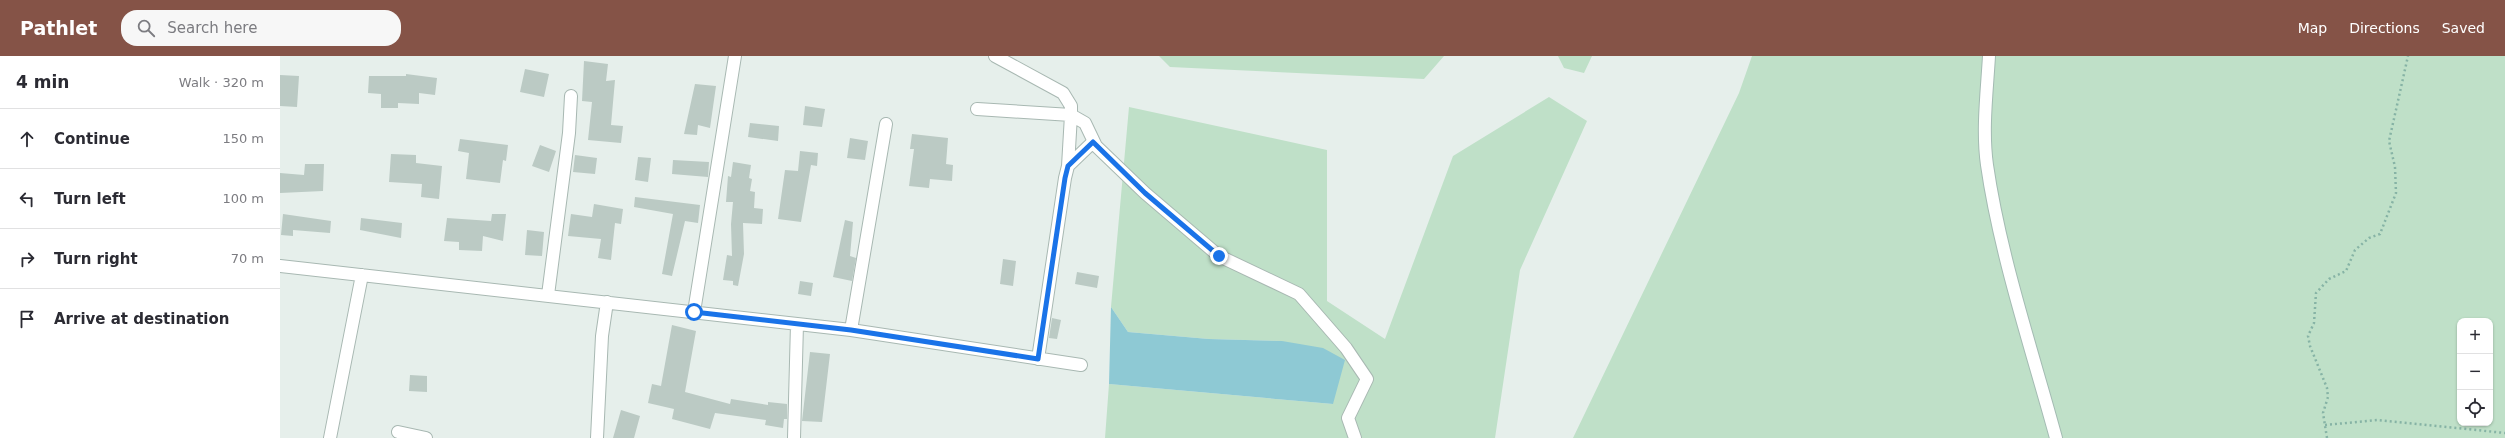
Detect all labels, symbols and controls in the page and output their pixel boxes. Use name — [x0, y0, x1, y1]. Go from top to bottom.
search box — [121, 10, 401, 46]
text: Pathlet — [20, 17, 97, 39]
icon: search — [135, 17, 157, 39]
text: Search here — [167, 19, 257, 37]
text: Map — [2298, 20, 2327, 36]
text: Directions — [2349, 20, 2420, 36]
text: Saved — [2442, 20, 2485, 36]
text: 4 min — [16, 72, 69, 92]
text: Walk · 320 m — [179, 75, 264, 90]
icon: ahead — [16, 128, 38, 150]
text: Continue — [54, 130, 130, 148]
text: 150 m — [222, 131, 264, 146]
icon: left — [16, 188, 38, 210]
text: Turn left — [54, 190, 126, 208]
text: 100 m — [222, 191, 264, 206]
route end — [1210, 247, 1228, 265]
icon: right — [16, 248, 38, 270]
text: Turn right — [54, 250, 138, 268]
text: 70 m — [231, 251, 264, 266]
route start — [685, 303, 703, 321]
icon: arrive — [16, 308, 38, 330]
text: Arrive at destination — [54, 310, 229, 328]
map controls — [2457, 318, 2493, 426]
button: + — [2457, 318, 2493, 354]
button: − — [2457, 354, 2493, 390]
button: locate — [2457, 390, 2493, 426]

